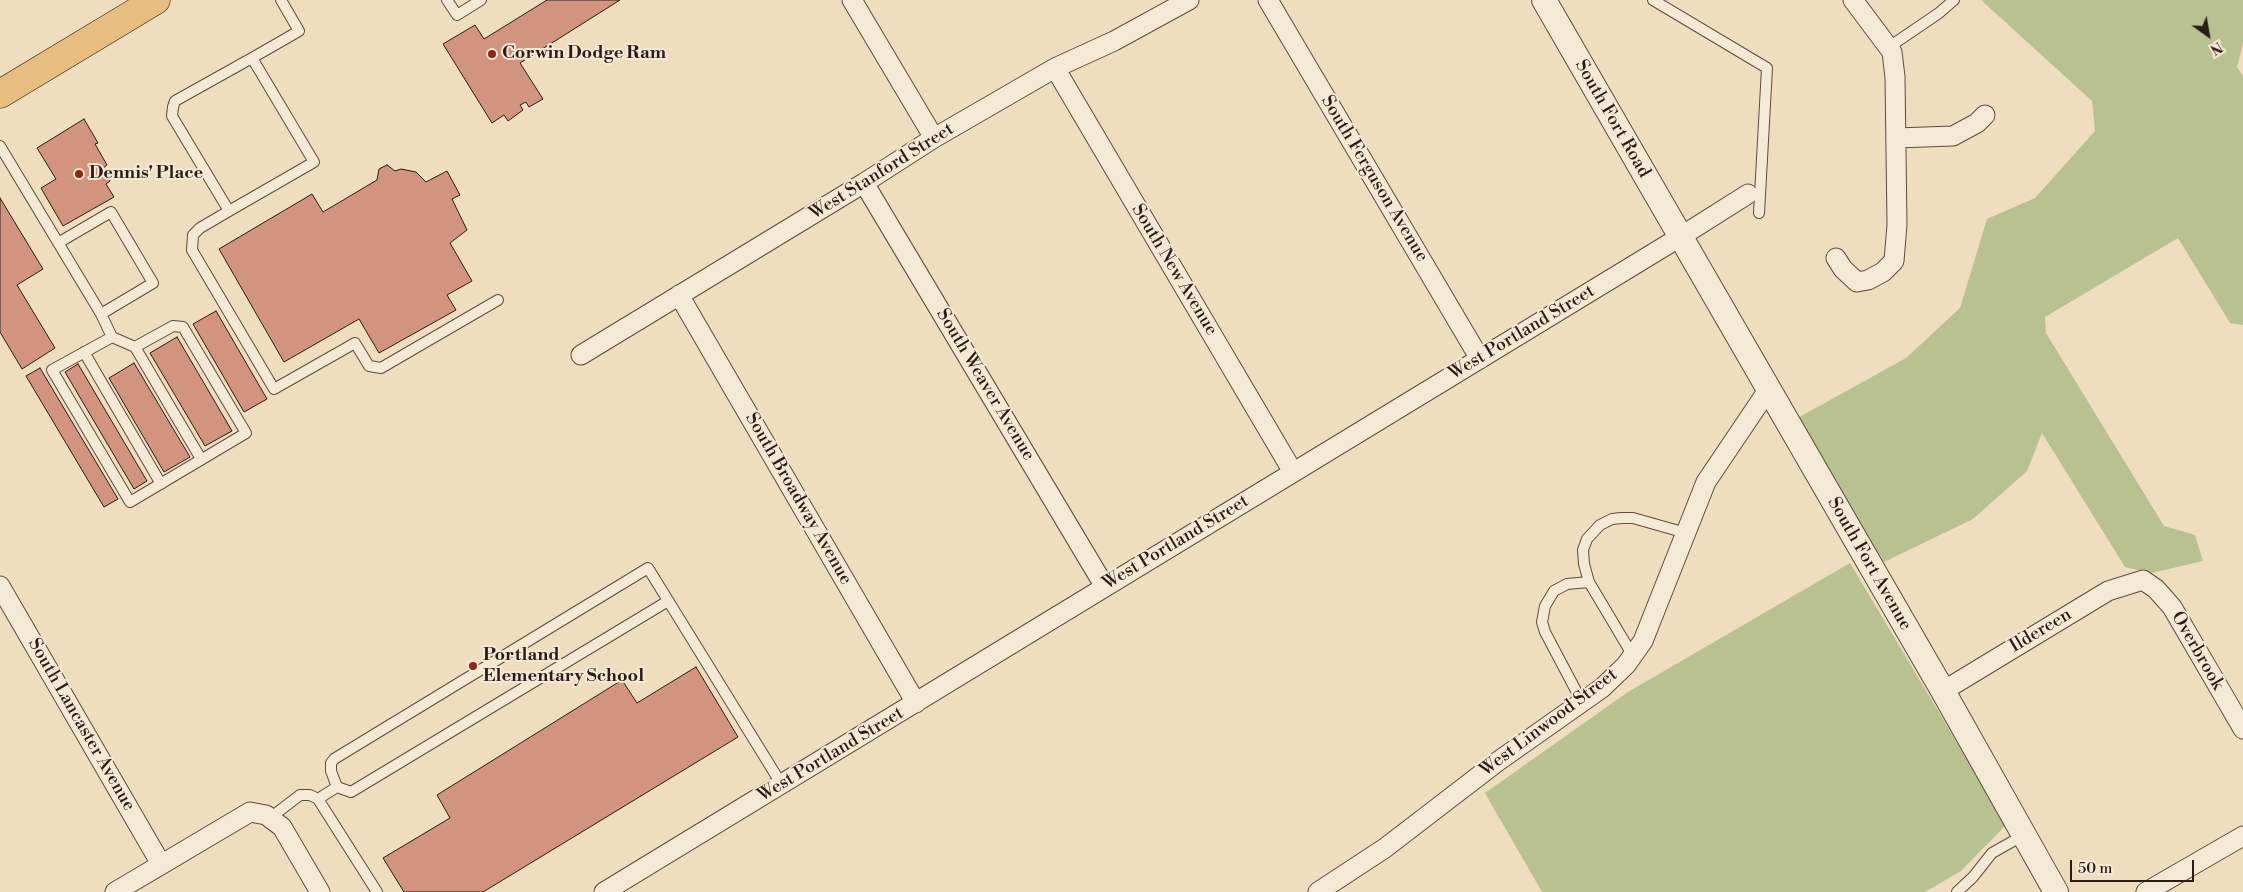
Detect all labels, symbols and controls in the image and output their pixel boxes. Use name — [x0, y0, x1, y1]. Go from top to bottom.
north arrow — [2183, 10, 2233, 60]
text: N — [2206, 37, 2225, 58]
place label: Corwin Dodge Ram — [502, 43, 666, 65]
marker: Corwin Dodge Ram — [486, 48, 498, 60]
street label: South Fort Road — [1570, 56, 1654, 182]
street label: South Ferguson Avenue — [1316, 92, 1432, 266]
street label: West Stanford Street — [806, 119, 958, 225]
place label: Dennis' Place — [89, 163, 203, 185]
marker: Dennis' Place — [73, 168, 85, 180]
street label: South New Avenue — [1126, 200, 1222, 340]
street label: West Portland Street — [1445, 281, 1599, 385]
street label: South Weaver Avenue — [931, 305, 1039, 465]
street label: South Broadway Avenue — [740, 409, 856, 589]
street label: West Portland Street — [1099, 491, 1253, 595]
street label: South Fort Avenue — [1822, 494, 1916, 634]
street label: Ildereen — [2006, 604, 2076, 658]
street label: Overbrook — [2166, 608, 2228, 694]
street label: South Lancaster Avenue — [23, 635, 139, 815]
place label: Portland Elementary School — [483, 645, 644, 688]
marker: Portland Elementary School — [467, 660, 479, 672]
street label: West Linwood Street — [1476, 664, 1622, 782]
street label: West Portland Street — [754, 703, 908, 807]
scale bar — [2073, 850, 2197, 882]
text: 50 m — [2078, 859, 2112, 878]

